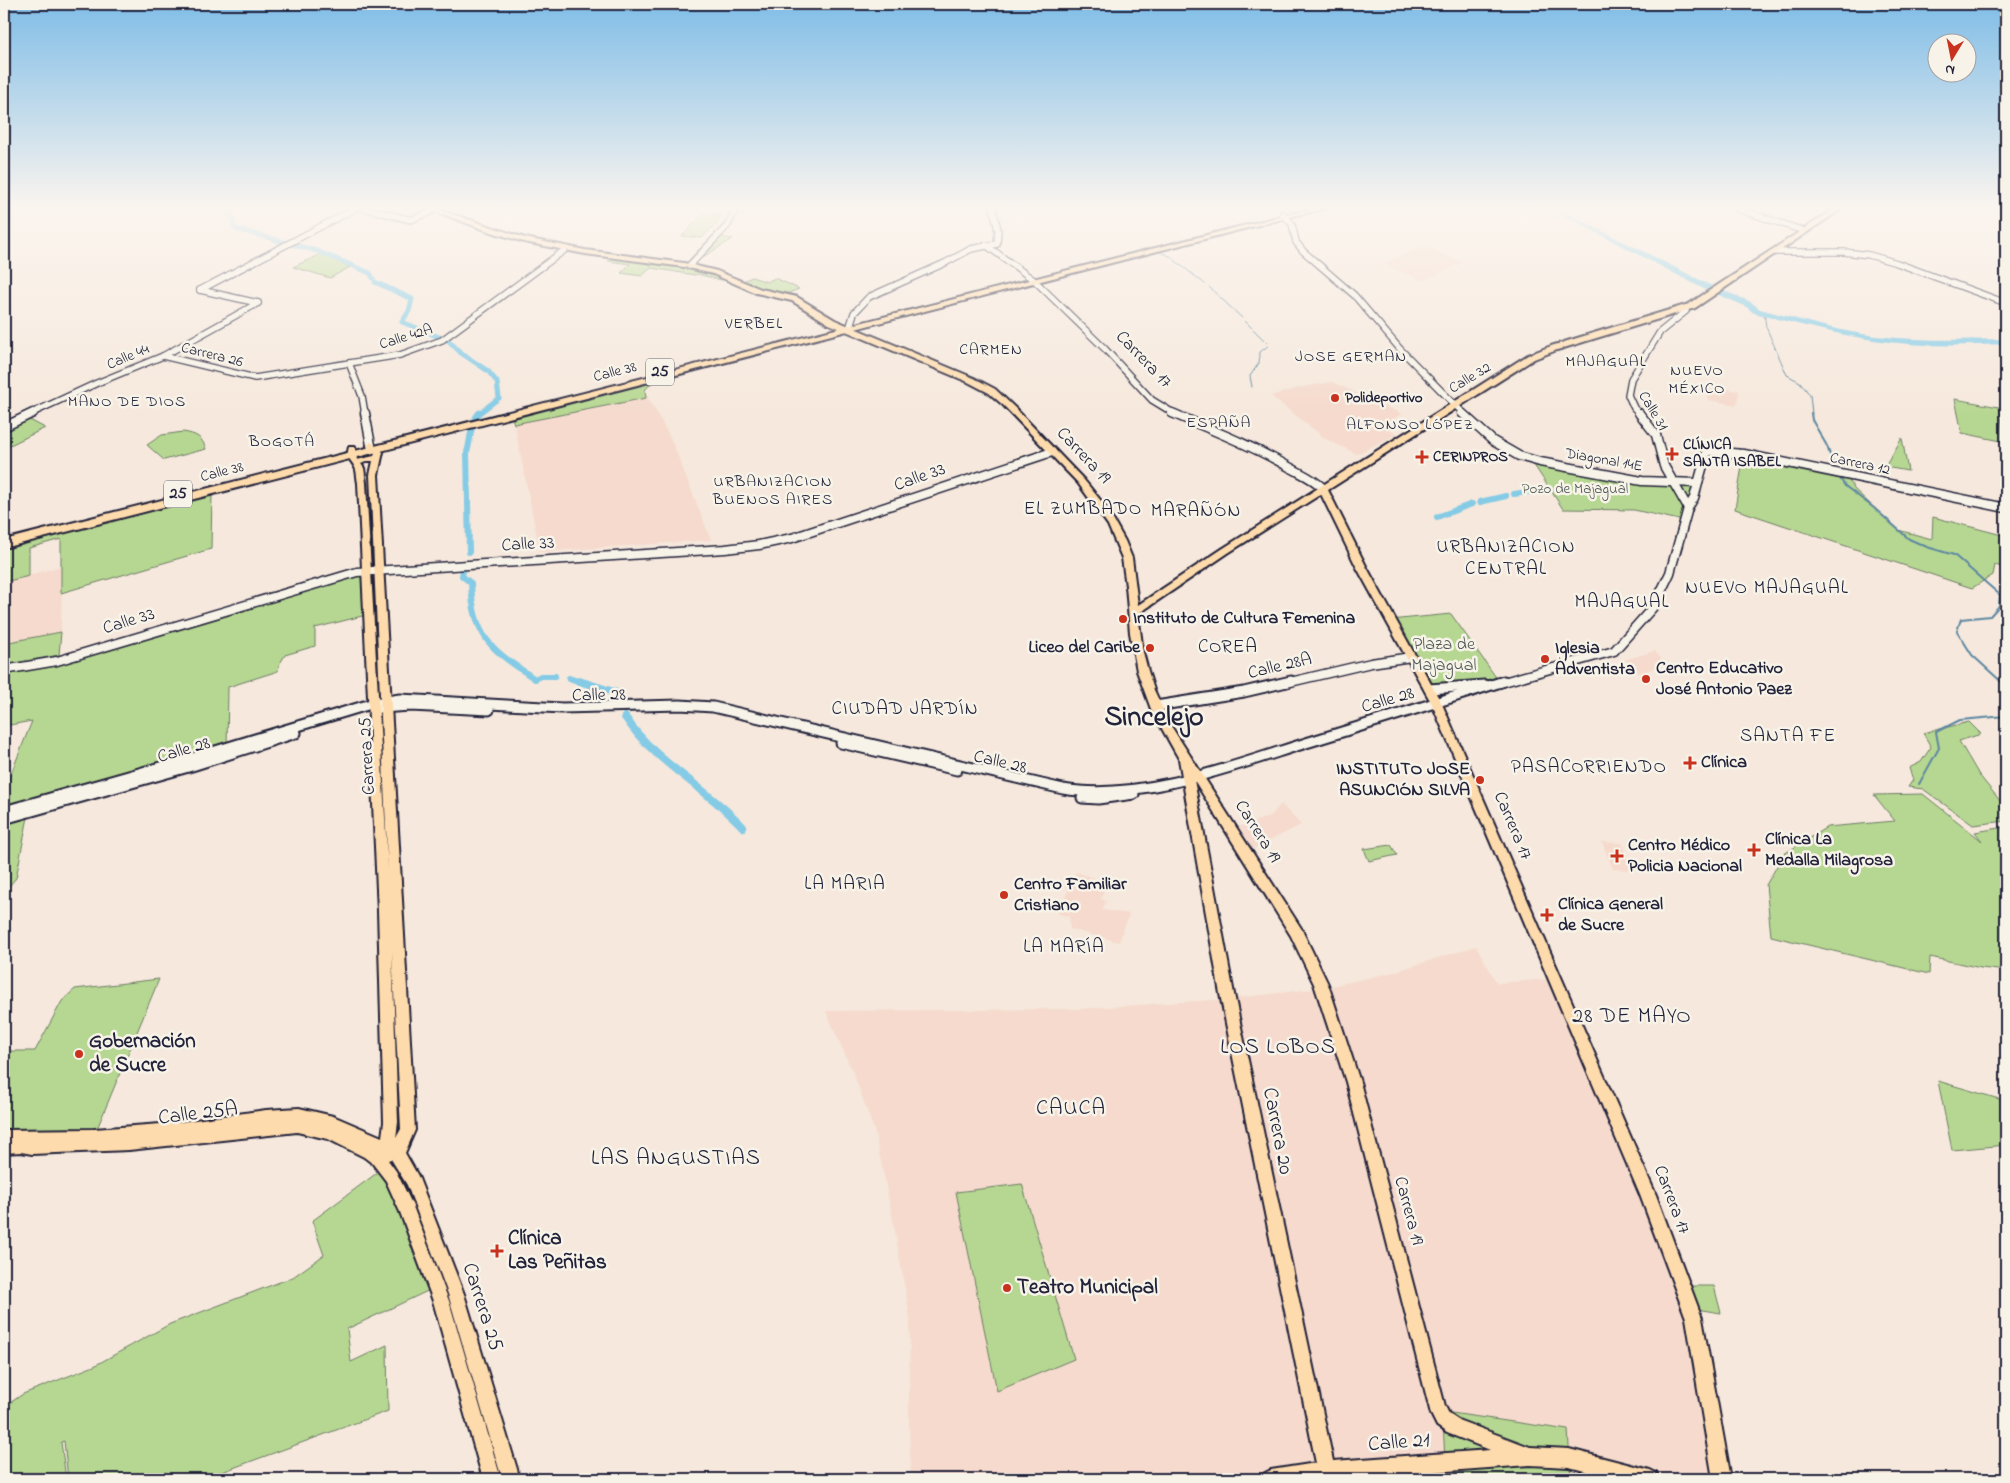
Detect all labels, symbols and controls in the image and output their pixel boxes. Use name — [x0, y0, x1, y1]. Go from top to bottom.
north arrow — [1928, 32, 1978, 82]
text: N — [1944, 58, 1956, 80]
district label: VERBEL — [724, 312, 783, 336]
street label: Calle 42A — [377, 318, 435, 356]
street label: Carrera 17 — [1109, 325, 1178, 395]
street label: Carrera 26 — [179, 337, 246, 373]
street label: Calle 44 — [103, 338, 153, 376]
district label: CARMEN — [959, 338, 1023, 362]
district label: JOSE GERMAN — [1295, 345, 1407, 369]
district label: MAJAGUAL — [1565, 350, 1647, 374]
street label: Calle 38 — [591, 356, 639, 388]
street label: Calle 32 — [1445, 357, 1496, 399]
road number: 25 — [646, 358, 674, 386]
district label: NUEVO MÉXICO — [1668, 359, 1726, 401]
place label: Polideportivo — [1345, 387, 1423, 409]
street label: Calle 31 — [1633, 387, 1674, 435]
district label: MANO DE DIOS — [68, 390, 186, 414]
marker: Polideportivo — [1329, 392, 1341, 404]
district label: ESPAÑA — [1187, 411, 1251, 435]
district label: ALFONSO LÓPEZ — [1346, 413, 1474, 437]
street label: Carrera 19 — [1050, 422, 1117, 491]
district label: BOGOTÁ — [248, 430, 315, 454]
place label: CLÍNICA SANTA ISABEL — [1683, 434, 1781, 473]
street label: Diagonal 14E — [1562, 442, 1644, 479]
place label: CERINPROS — [1433, 446, 1508, 468]
marker: CLÍNICA SANTA ISABEL — [1665, 447, 1679, 461]
street label: Carrera 12 — [1828, 447, 1893, 481]
marker: CERINPROS — [1415, 450, 1429, 464]
street label: Calle 38 — [198, 456, 246, 488]
street label: Calle 33 — [891, 457, 949, 499]
district label: URBANIZACION BUENOS AIRES — [712, 470, 833, 512]
park label: Pozo de Majagual — [1522, 478, 1628, 501]
road number: 25 — [164, 480, 192, 508]
district label: EL ZUMBADO — [1024, 496, 1142, 523]
district label: MARAÑÓN — [1151, 498, 1241, 525]
street label: Calle 33 — [501, 531, 555, 559]
district label: URBANIZACION CENTRAL — [1437, 534, 1576, 583]
district label: NUEVO MAJAGUAL — [1685, 575, 1849, 602]
district label: MAJAGUAL — [1575, 589, 1669, 616]
street label: Calle 33 — [100, 602, 158, 642]
place label: Instituto de Cultura Femenina — [1133, 606, 1355, 632]
marker: Instituto de Cultura Femenina — [1117, 613, 1129, 625]
park label: Plaza de Majagual — [1411, 632, 1477, 680]
district label: COREA — [1198, 634, 1258, 661]
place label: Liceo del Caribe — [1028, 635, 1141, 661]
place label: Iglesia Adventista — [1555, 636, 1635, 683]
marker: Liceo del Caribe — [1144, 642, 1156, 654]
street label: Calle 28A — [1245, 647, 1315, 687]
marker: Iglesia Adventista — [1539, 653, 1551, 665]
place label: Centro Educativo José Antonio Paez — [1656, 656, 1792, 703]
marker: Centro Educativo José Antonio Paez — [1640, 673, 1652, 685]
street label: Calle 28 — [1359, 681, 1418, 721]
street label: Calle 28 — [572, 683, 626, 709]
district label: CIUDAD JARDÍN — [832, 696, 978, 723]
district label: Sincelejo — [1104, 698, 1204, 739]
street label: Carrera 25 — [353, 716, 383, 796]
district label: SANTA FE — [1740, 723, 1836, 750]
street label: Calle 28 — [155, 731, 214, 771]
street label: Calle 28 — [971, 744, 1029, 782]
place label: Clínica — [1701, 750, 1747, 776]
district label: PASACORRIENDO — [1511, 754, 1667, 781]
marker: Clínica — [1683, 756, 1697, 770]
place label: INSTITUTO JOSE ASUNCIÓN SILVA — [1336, 757, 1470, 804]
marker: INSTITUTO JOSE ASUNCIÓN SILVA — [1474, 774, 1486, 786]
street label: Carrera 17 — [1486, 788, 1538, 865]
street label: Carrera 19 — [1227, 796, 1287, 869]
place label: Clínica La Medalla Milagrosa — [1765, 827, 1893, 875]
place label: Centro Médico Policia Nacional — [1628, 833, 1742, 880]
marker: Clínica La Medalla Milagrosa — [1747, 843, 1761, 857]
marker: Centro Médico Policia Nacional — [1610, 849, 1624, 863]
district label: LA MARIA — [804, 871, 886, 898]
place label: Centro Familiar Cristiano — [1014, 872, 1127, 919]
marker: Centro Familiar Cristiano — [998, 889, 1010, 901]
place label: Clínica General de Sucre — [1558, 892, 1663, 939]
marker: Clínica General de Sucre — [1540, 908, 1554, 922]
district label: LA MARÍA — [1023, 934, 1105, 961]
district label: 28 DE MAYO — [1572, 1001, 1692, 1033]
place label: Gobernación de Sucre — [89, 1027, 196, 1081]
district label: LOS LOBOS — [1220, 1032, 1336, 1064]
marker: Gobernación de Sucre — [73, 1048, 85, 1060]
street label: Carrera 20 — [1254, 1085, 1300, 1177]
district label: CAUCA — [1036, 1093, 1106, 1125]
street label: Calle 25A — [156, 1094, 240, 1134]
district label: LAS ANGUSTIAS — [591, 1143, 761, 1175]
street label: Carrera 17 — [1646, 1162, 1696, 1239]
street label: Carrera 19 — [1386, 1174, 1430, 1249]
place label: Clínica Las Peñitas — [508, 1224, 607, 1278]
marker: Clínica Las Peñitas — [490, 1244, 504, 1258]
street label: Carrera 25 — [454, 1259, 510, 1355]
place label: Teatro Municipal — [1017, 1273, 1158, 1303]
marker: Teatro Municipal — [1001, 1282, 1013, 1294]
street label: Calle 21 — [1367, 1426, 1431, 1460]

